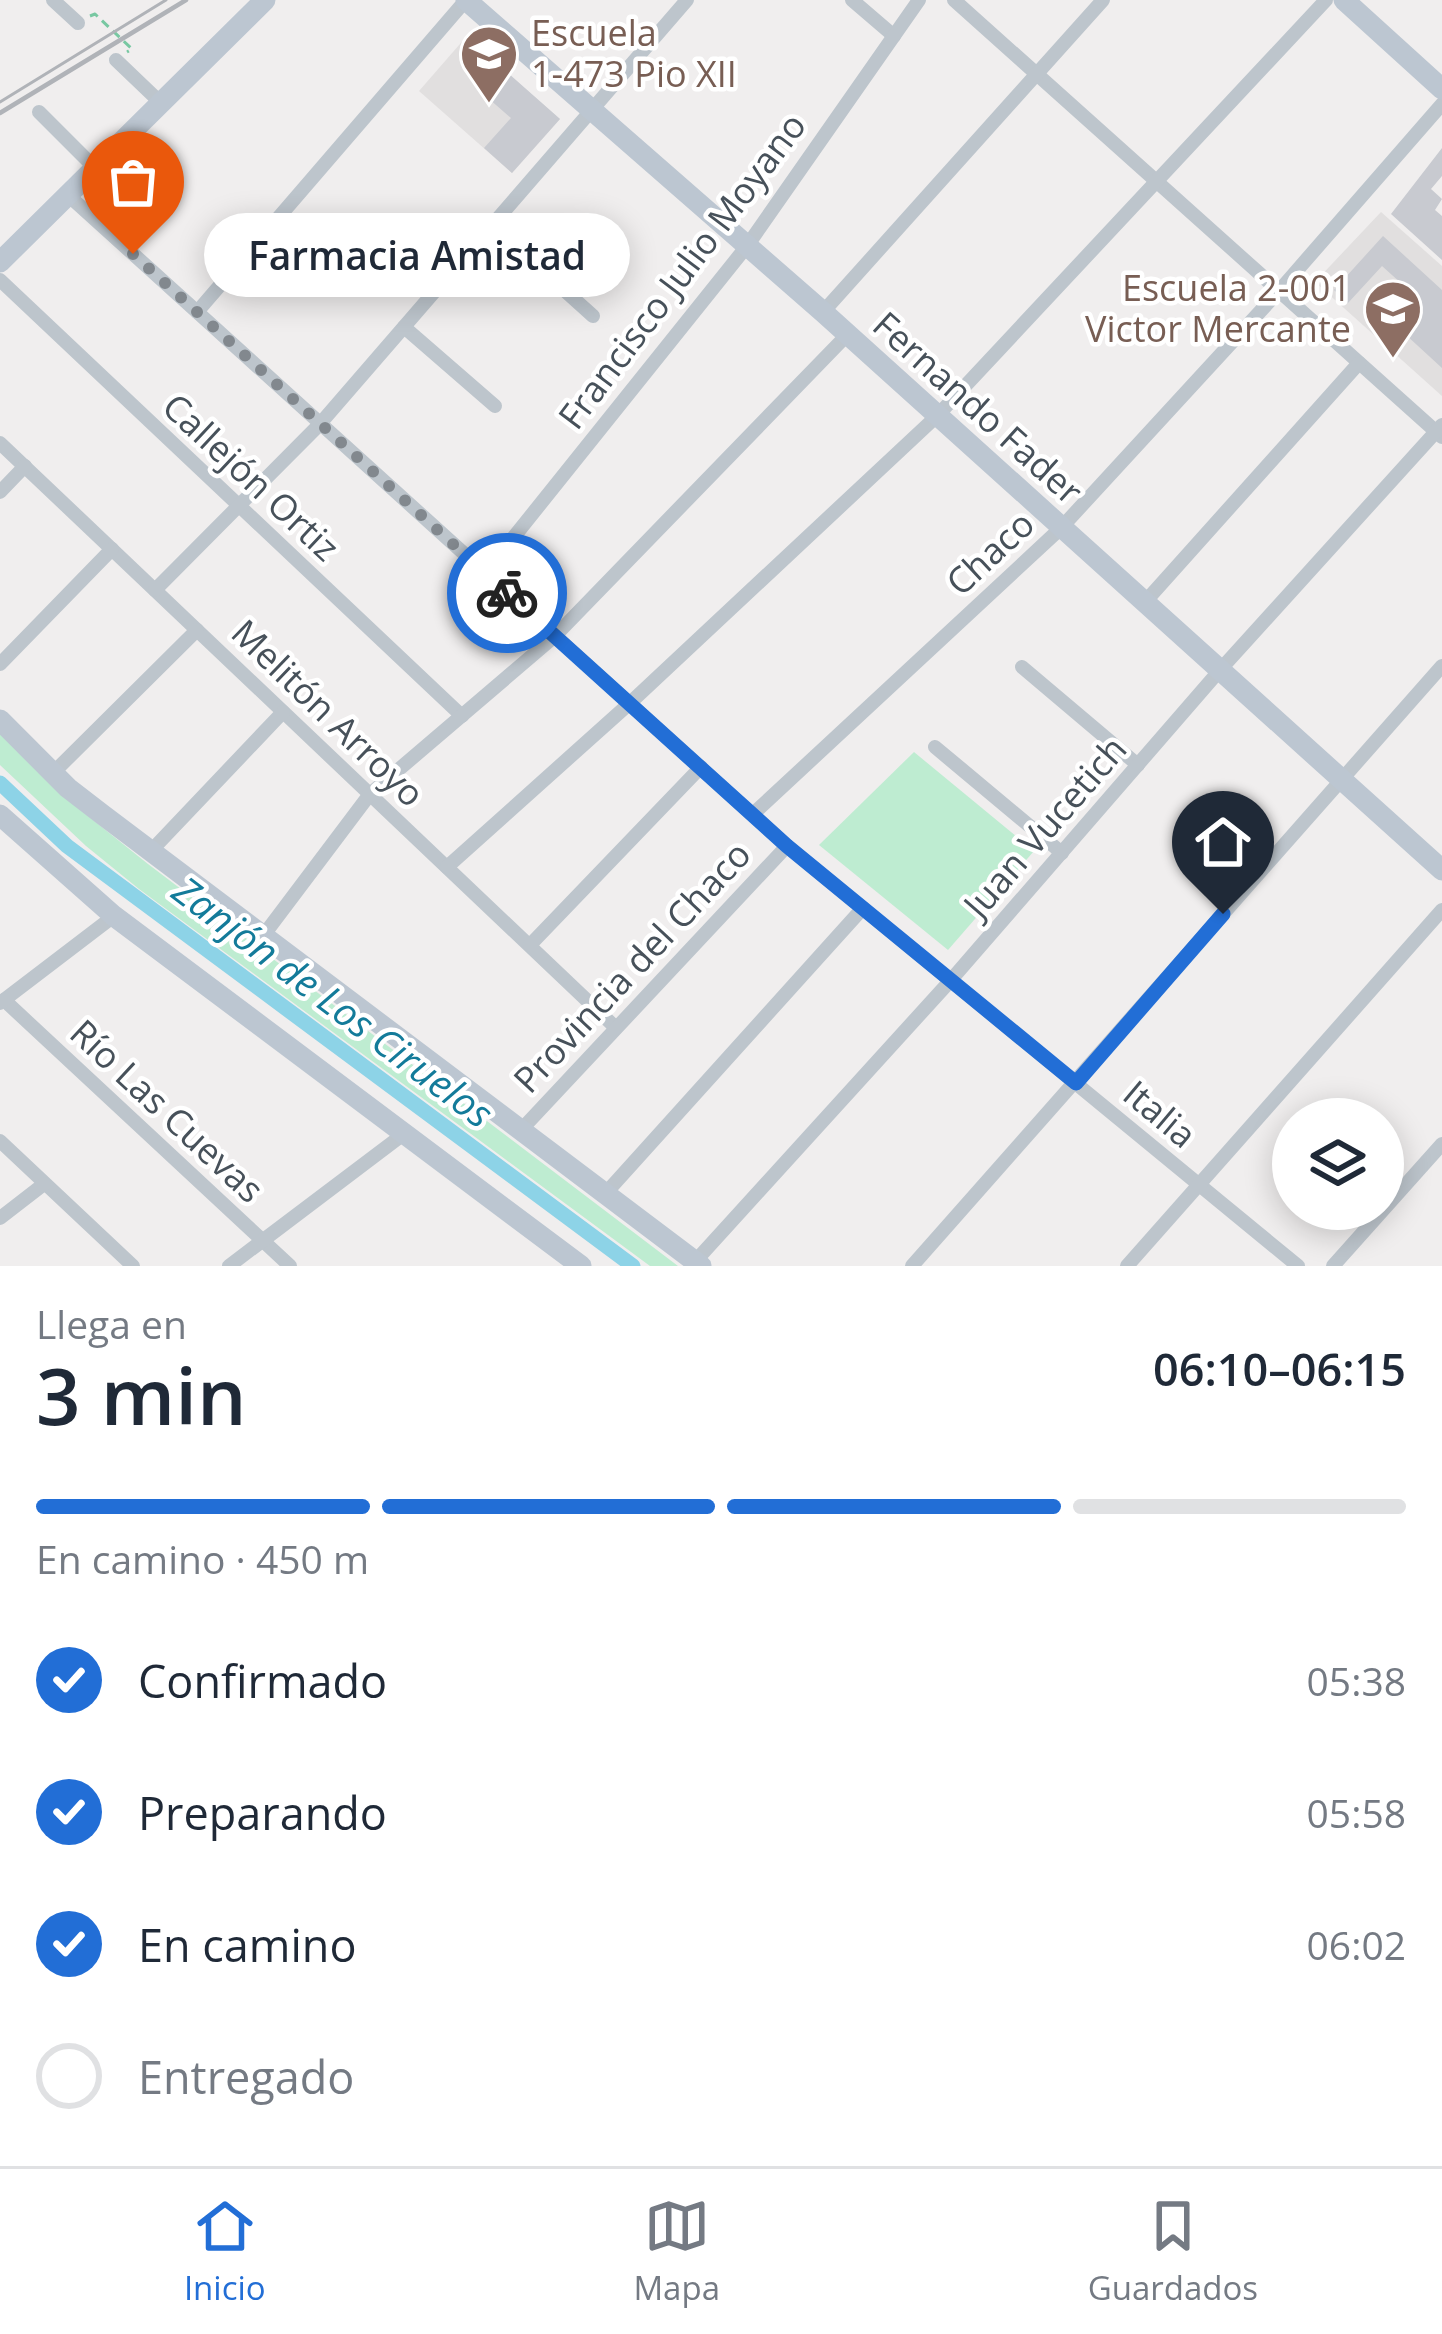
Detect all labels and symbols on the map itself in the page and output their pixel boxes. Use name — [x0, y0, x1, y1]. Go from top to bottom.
place label: Escuela 1-473 Pio XII — [531, 8, 737, 98]
school or university icon: Escuela 1-473 Pio XII — [458, 23, 520, 105]
street label: Francisco Julio Moyano — [547, 103, 817, 439]
pin — [82, 131, 184, 254]
callout: Farmacia Amistad — [205, 212, 631, 296]
place label: Escuela 2-001 Victor Mercante — [1085, 263, 1351, 353]
school or university icon: Escuela 2-001 Victor Mercante — [1362, 278, 1424, 360]
street label: Fernando Fader — [863, 300, 1094, 515]
street label: Callejón Ortiz — [152, 382, 350, 571]
street label: Chaco — [935, 499, 1044, 606]
courier — [447, 533, 567, 653]
street label: Melitón Arroyo — [221, 608, 435, 817]
street label: Juan Vucetich — [950, 726, 1137, 930]
pin — [1172, 791, 1274, 914]
street label: Provincia del Chaco — [502, 830, 761, 1103]
water label: Zanjón de Los Ciruelos — [162, 862, 505, 1139]
street label: Río Las Cuevas — [60, 1008, 275, 1213]
street label: Italia — [1114, 1069, 1207, 1158]

